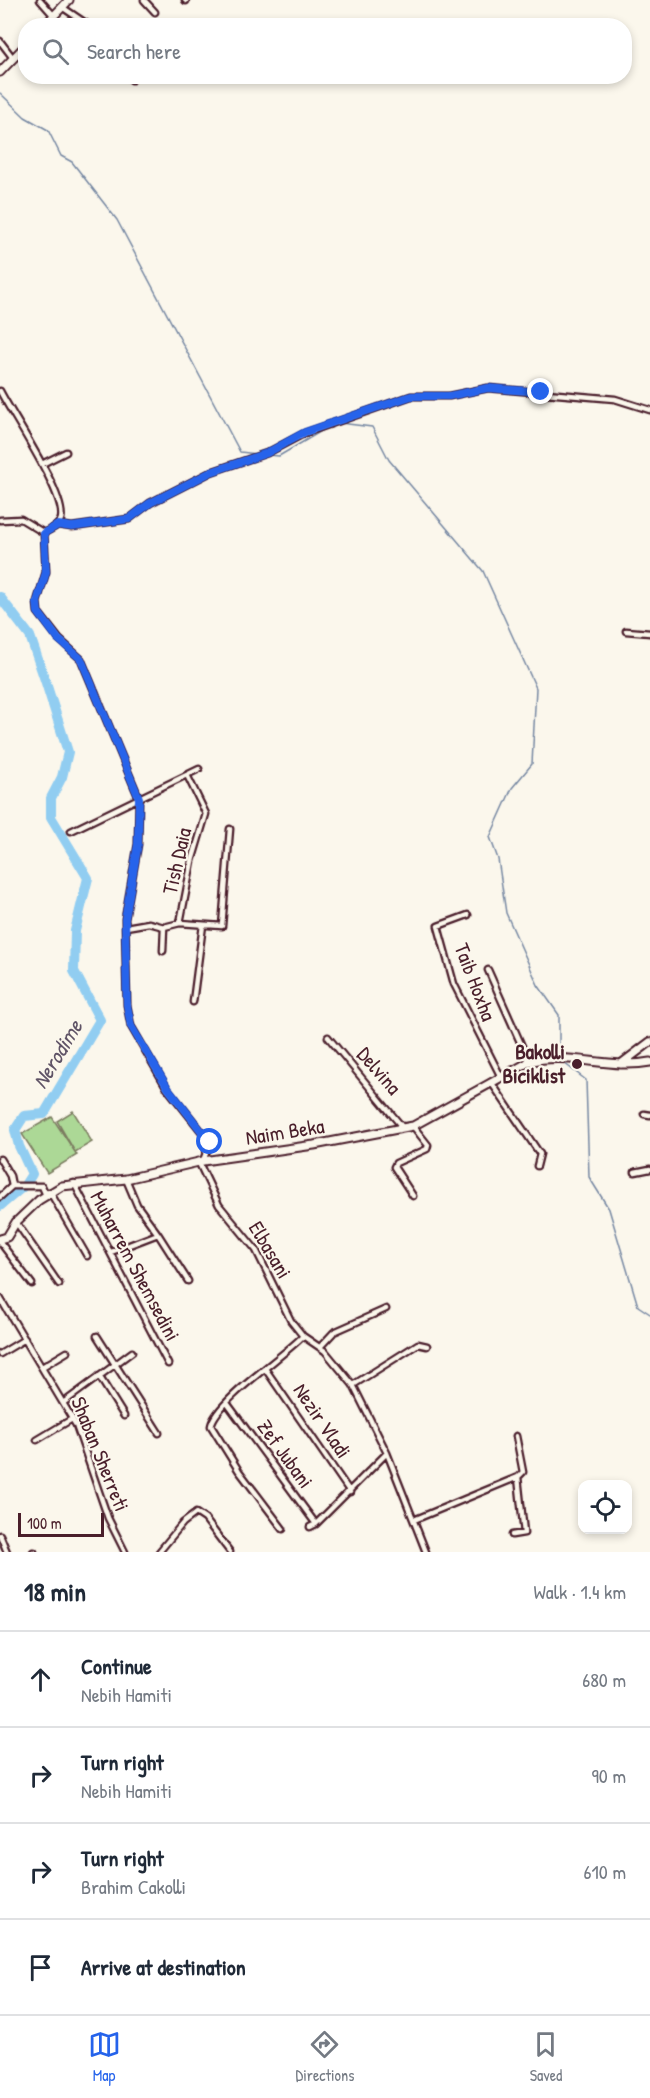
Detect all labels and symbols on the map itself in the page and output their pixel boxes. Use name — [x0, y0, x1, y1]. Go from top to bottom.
route end — [527, 378, 553, 404]
street label: Tish Daia — [155, 825, 198, 897]
street label: Taib Hoxha — [447, 939, 504, 1025]
water label: Nerodime — [25, 1013, 90, 1094]
place label: Bakolli Biciklist — [502, 1037, 566, 1090]
street label: Delvina — [350, 1040, 408, 1101]
marker: Bakolli Biciklist — [570, 1057, 584, 1071]
street label: Naim Beka — [244, 1111, 326, 1152]
route start — [196, 1128, 222, 1154]
street label: Muharrem Shemsedini — [84, 1186, 187, 1346]
street label: Elbasani — [242, 1216, 299, 1284]
street label: Nezir Vladi — [287, 1378, 358, 1464]
street label: Shaban Sherreti — [64, 1392, 137, 1515]
street label: Zef Jubani — [251, 1413, 320, 1494]
scale bar — [18, 1510, 104, 1538]

